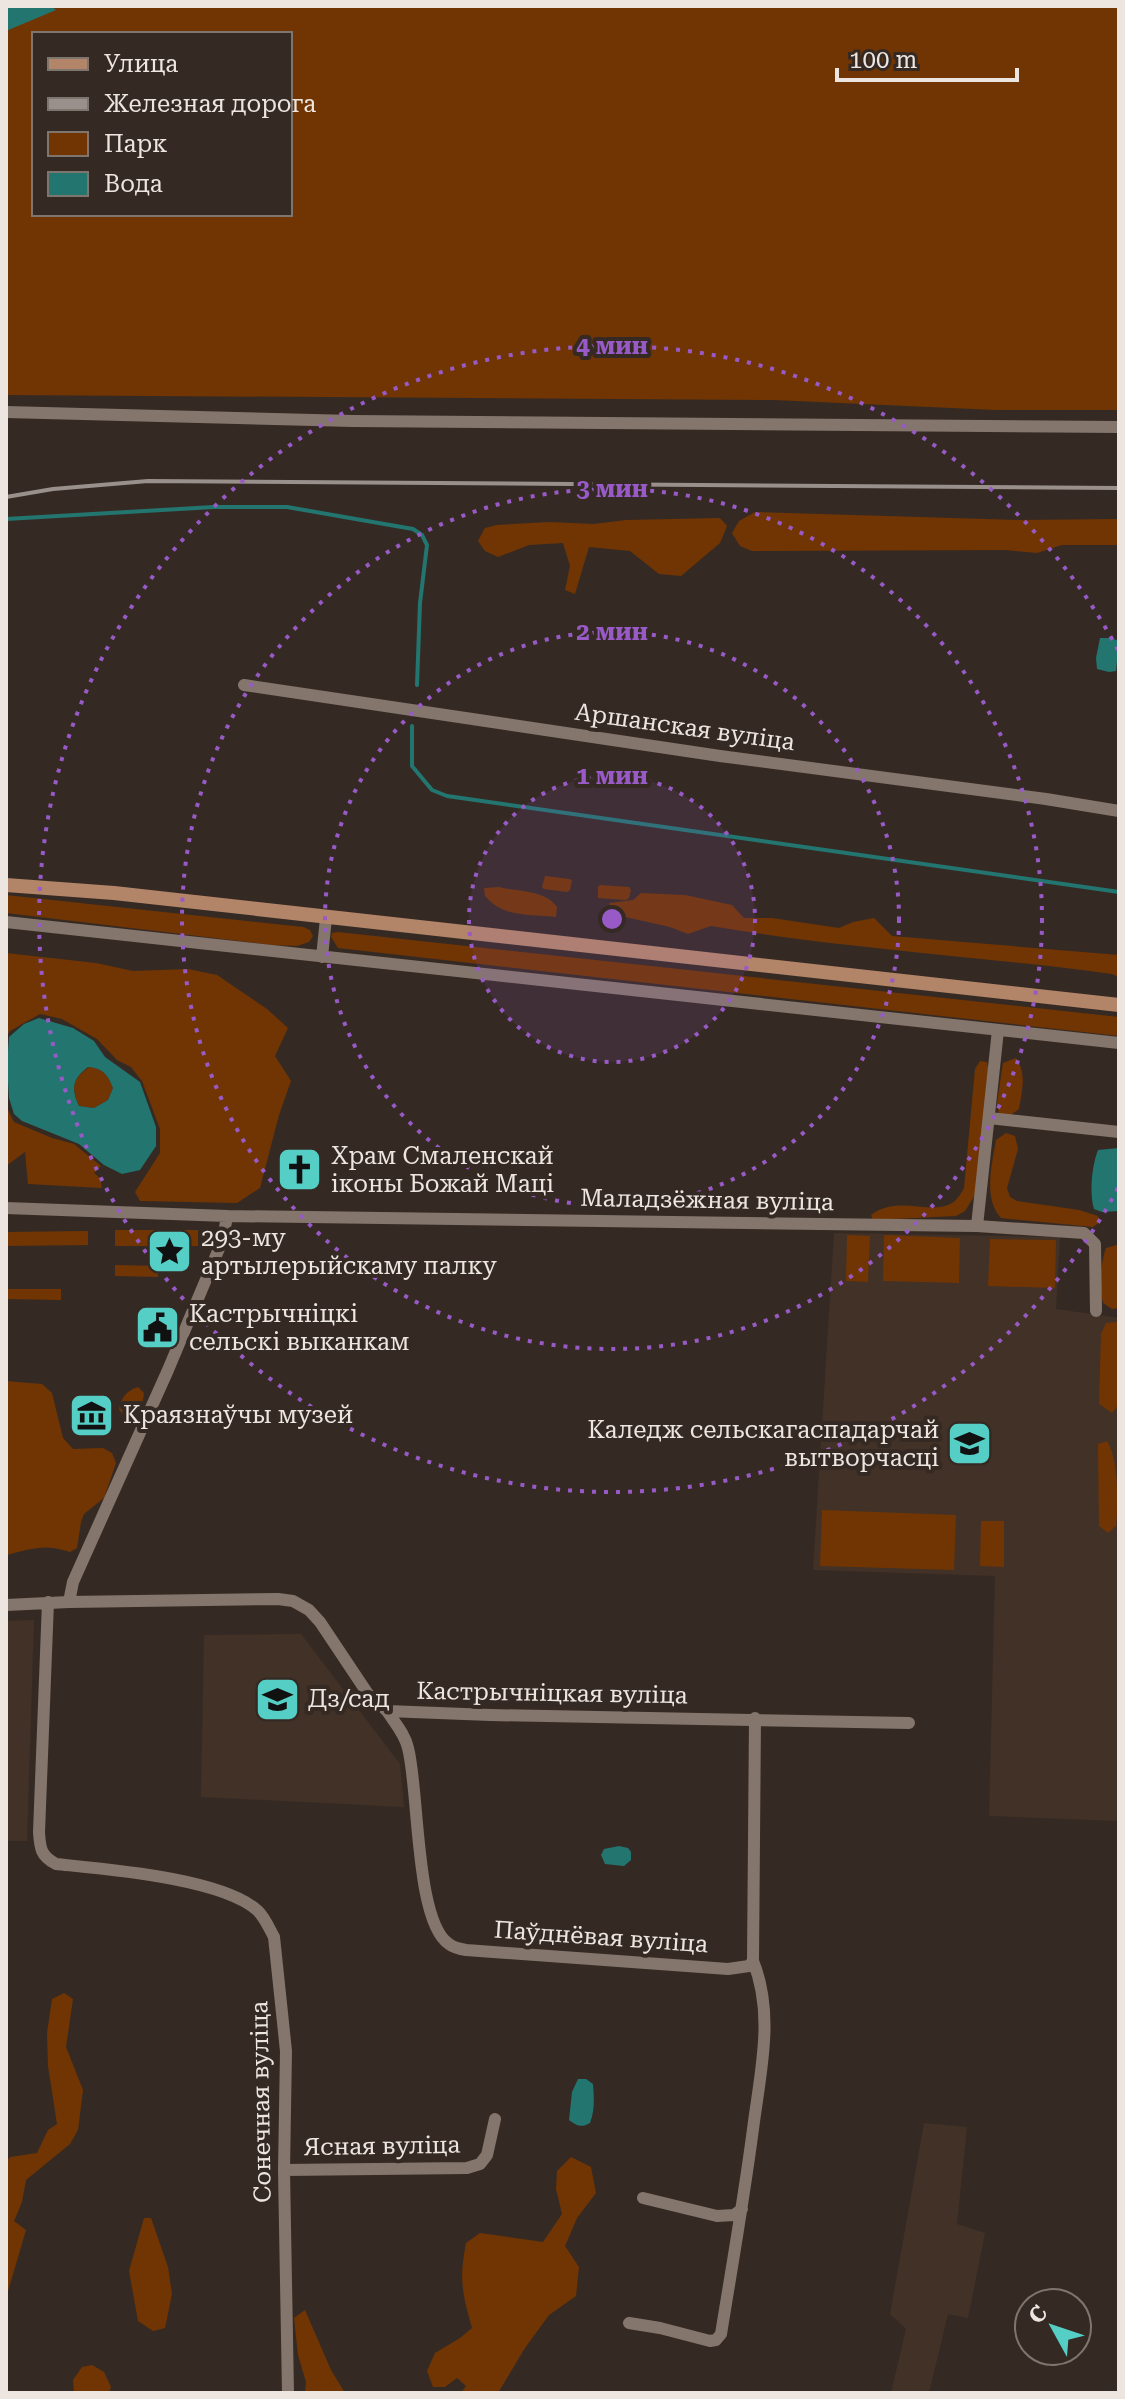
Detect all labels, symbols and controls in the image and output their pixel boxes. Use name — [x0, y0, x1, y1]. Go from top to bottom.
legend — [32, 32, 292, 216]
scale bar — [837, 32, 1017, 82]
text: 100 m — [849, 46, 917, 74]
text: Улица — [104, 50, 178, 78]
text: Железная дорога — [104, 90, 316, 118]
text: Парк — [104, 130, 167, 158]
text: Вода — [104, 170, 163, 198]
text: 4 мин — [576, 332, 648, 360]
text: 3 мин — [576, 475, 648, 503]
text: 2 мин — [576, 618, 648, 646]
street label: Аршанская вуліца — [573, 698, 797, 756]
text: 1 мин — [576, 762, 648, 790]
centre of rings — [598, 905, 626, 933]
place label: Храм Смаленскай іконы Божай Маці — [331, 1142, 554, 1198]
church icon: Храм Смаленскай іконы Божай Маці — [276, 1146, 324, 1194]
street label: Маладзёжная вуліца — [580, 1184, 834, 1216]
place label: 293-му артылерыйскаму палку — [201, 1224, 497, 1280]
place icon: 293-му артылерыйскаму палку — [146, 1228, 194, 1276]
place label: Кастрычніцкі сельскі выканкам — [189, 1300, 410, 1356]
public building icon: Кастрычніцкі сельскі выканкам — [134, 1304, 182, 1352]
museum icon: Краязнаўчы музей — [68, 1391, 116, 1439]
place label: Краязнаўчы музей — [123, 1401, 353, 1429]
place label: Каледж сельскагаспадарчай вытворчасці — [587, 1416, 939, 1472]
school or university icon: Каледж сельскагаспадарчай вытворчасці — [946, 1420, 994, 1468]
school or university icon: Дз/сад — [253, 1675, 301, 1723]
street label: Кастрычніцкая вуліца — [416, 1677, 688, 1709]
place label: Дз/сад — [308, 1685, 390, 1713]
street label: Паўднёвая вуліца — [493, 1916, 709, 1958]
street label: Сонечная вуліца — [245, 2001, 277, 2203]
street label: Ясная вуліца — [303, 2131, 461, 2161]
north arrow — [1013, 2287, 1093, 2367]
text: С — [1024, 2301, 1053, 2328]

